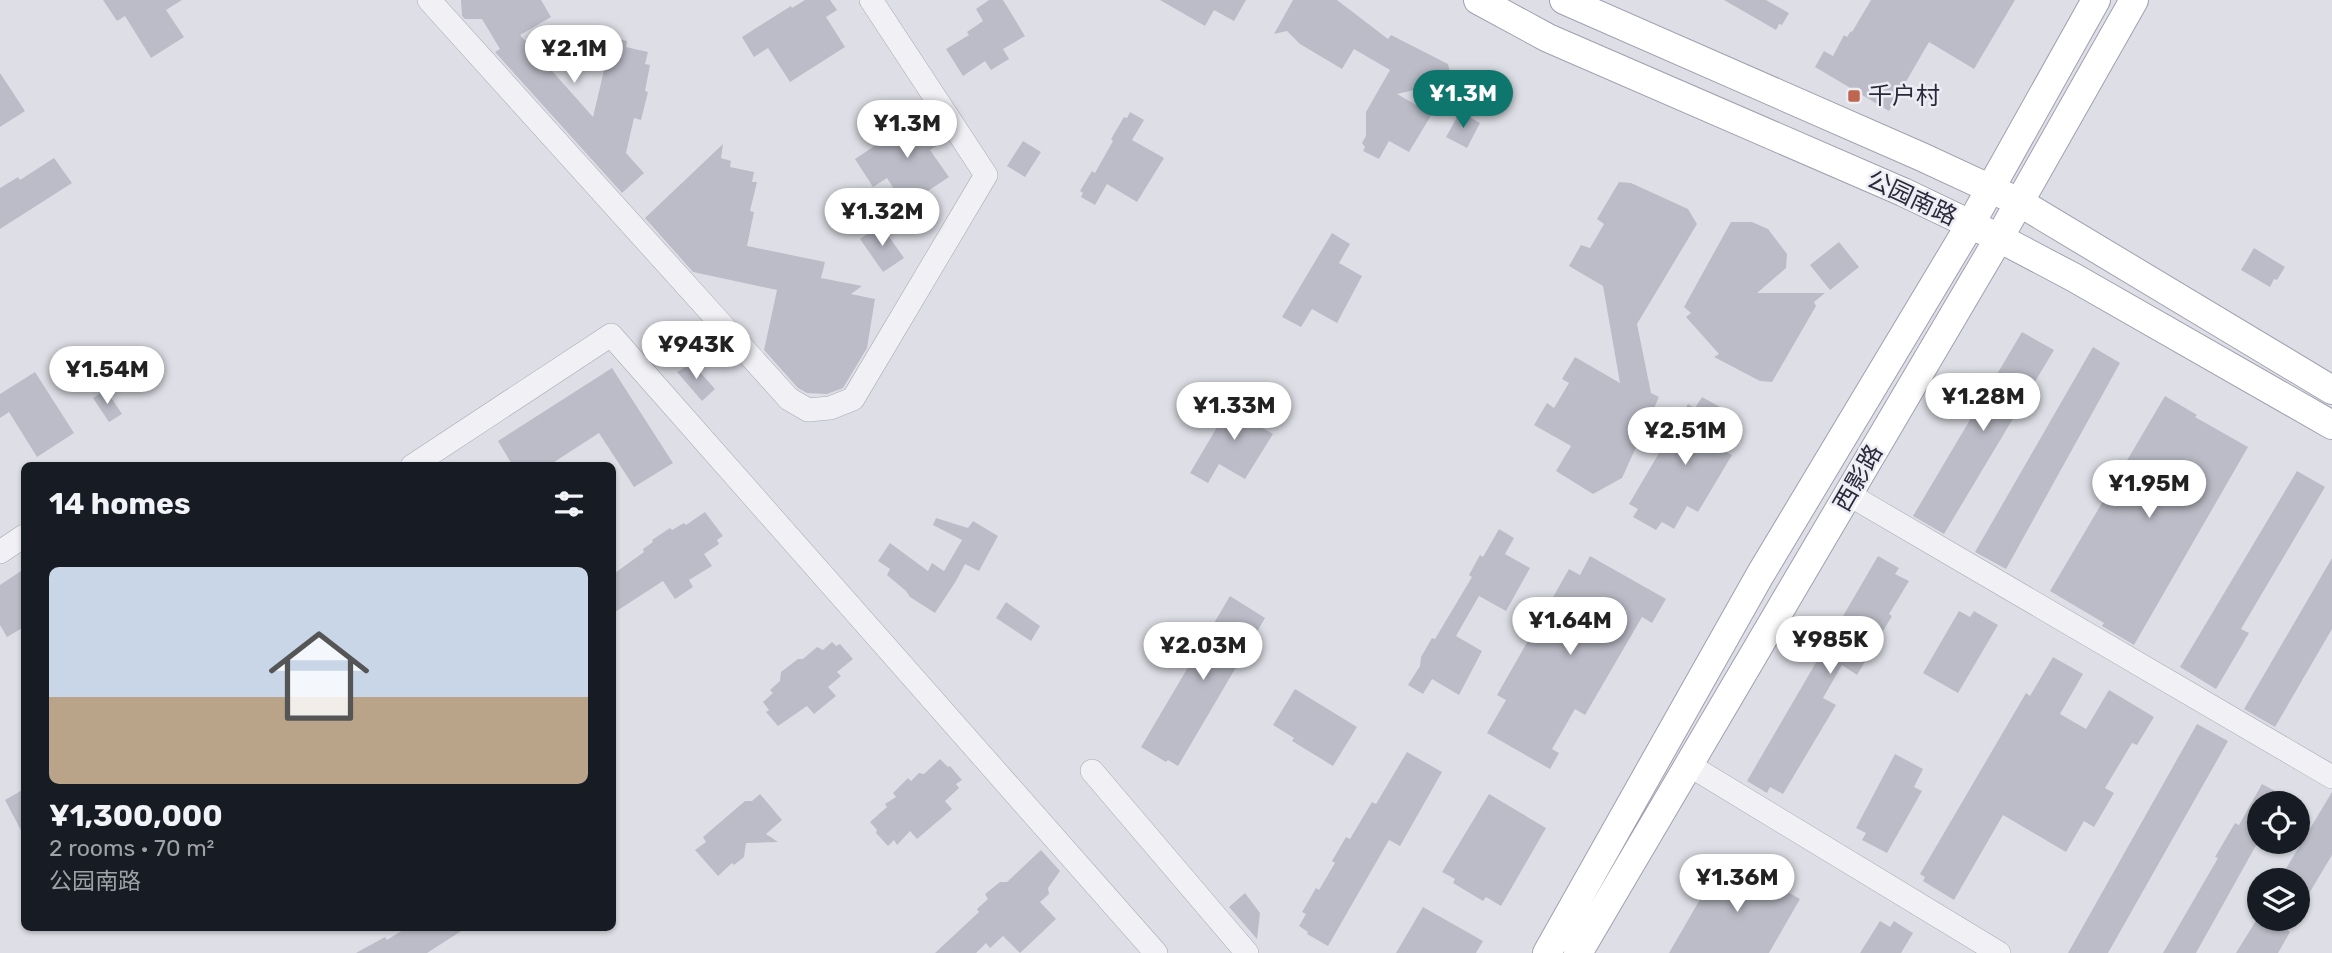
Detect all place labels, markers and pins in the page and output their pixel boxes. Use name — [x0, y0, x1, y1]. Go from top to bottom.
pin: ¥2.1M — [525, 25, 623, 85]
pin: ¥1.3M — [1414, 71, 1512, 130]
place label: 千户村 — [1868, 82, 1940, 110]
marker: 千户村 — [1846, 88, 1862, 104]
pin: ¥1.3M — [858, 100, 956, 160]
pin: ¥1.32M — [825, 188, 939, 248]
pin: ¥943K — [647, 322, 745, 381]
pin: ¥1.54M — [50, 346, 164, 406]
pin: ¥1.28M — [1926, 374, 2040, 433]
pin: ¥1.33M — [1177, 382, 1291, 442]
pin: ¥2.51M — [1628, 407, 1742, 467]
pin: ¥1.95M — [2092, 461, 2206, 520]
pin: ¥1.64M — [1513, 598, 1627, 657]
pin: ¥985K — [1781, 616, 1879, 676]
pin: ¥2.03M — [1146, 622, 1260, 682]
pin: ¥1.36M — [1680, 855, 1794, 914]

